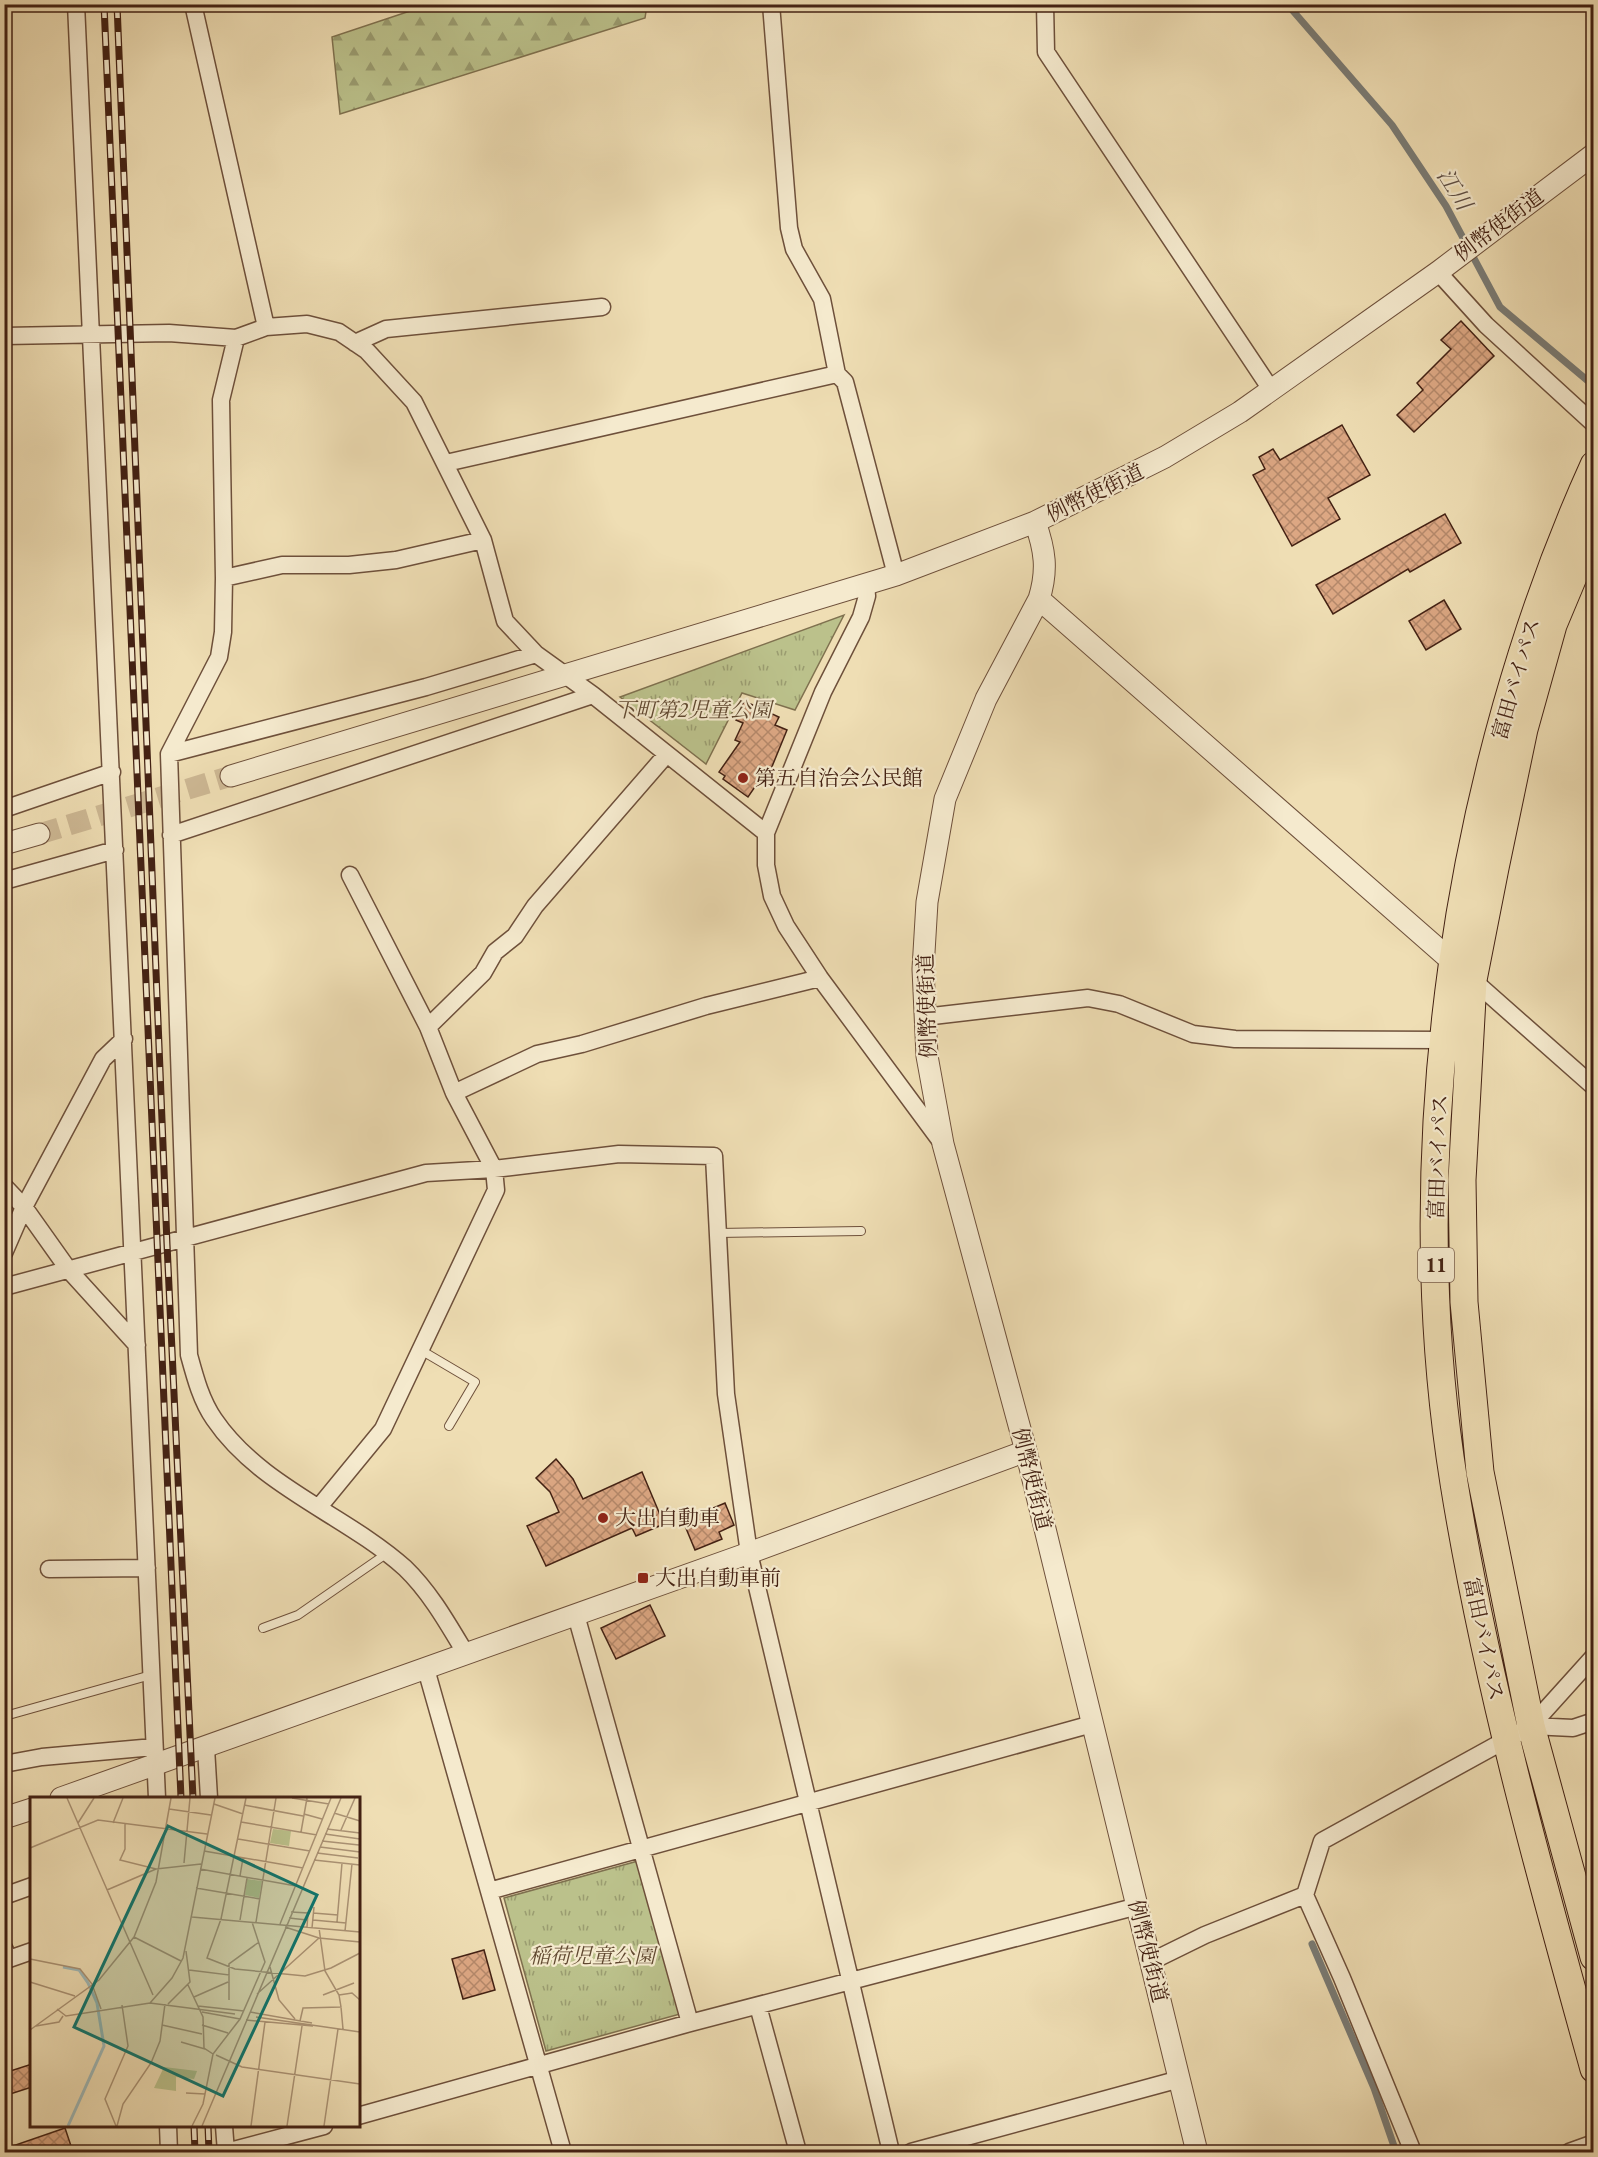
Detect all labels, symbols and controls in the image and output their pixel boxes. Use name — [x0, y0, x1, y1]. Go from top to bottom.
water label: 江川 — [1431, 163, 1480, 217]
street label: 例幣使街道 — [1449, 182, 1549, 267]
street label: 例幣使街道 — [1042, 457, 1148, 528]
street label: 富田バイパス — [1485, 615, 1546, 743]
park label: 下町第2児童公園 — [614, 696, 775, 723]
place label: 第五自治会公民館 — [755, 764, 923, 791]
marker: 第五自治会公民館 — [736, 771, 750, 785]
street label: 例幣使街道 — [911, 953, 942, 1059]
street label: 富田バイパス — [1422, 1094, 1453, 1220]
road number: 11 — [1418, 1248, 1454, 1282]
street label: 例幣使街道 — [1007, 1425, 1058, 1533]
place label: 大出自動車 — [615, 1504, 720, 1531]
marker: 大出自動車 — [596, 1511, 610, 1525]
place label: 大出自動車前 — [655, 1564, 781, 1591]
marker: 大出自動車前 — [636, 1571, 650, 1585]
street label: 富田バイパス — [1458, 1575, 1511, 1703]
inset map — [30, 1797, 360, 2127]
street label: 例幣使街道 — [1123, 1897, 1174, 2005]
park label: 稲荷児童公園 — [529, 1942, 658, 1969]

